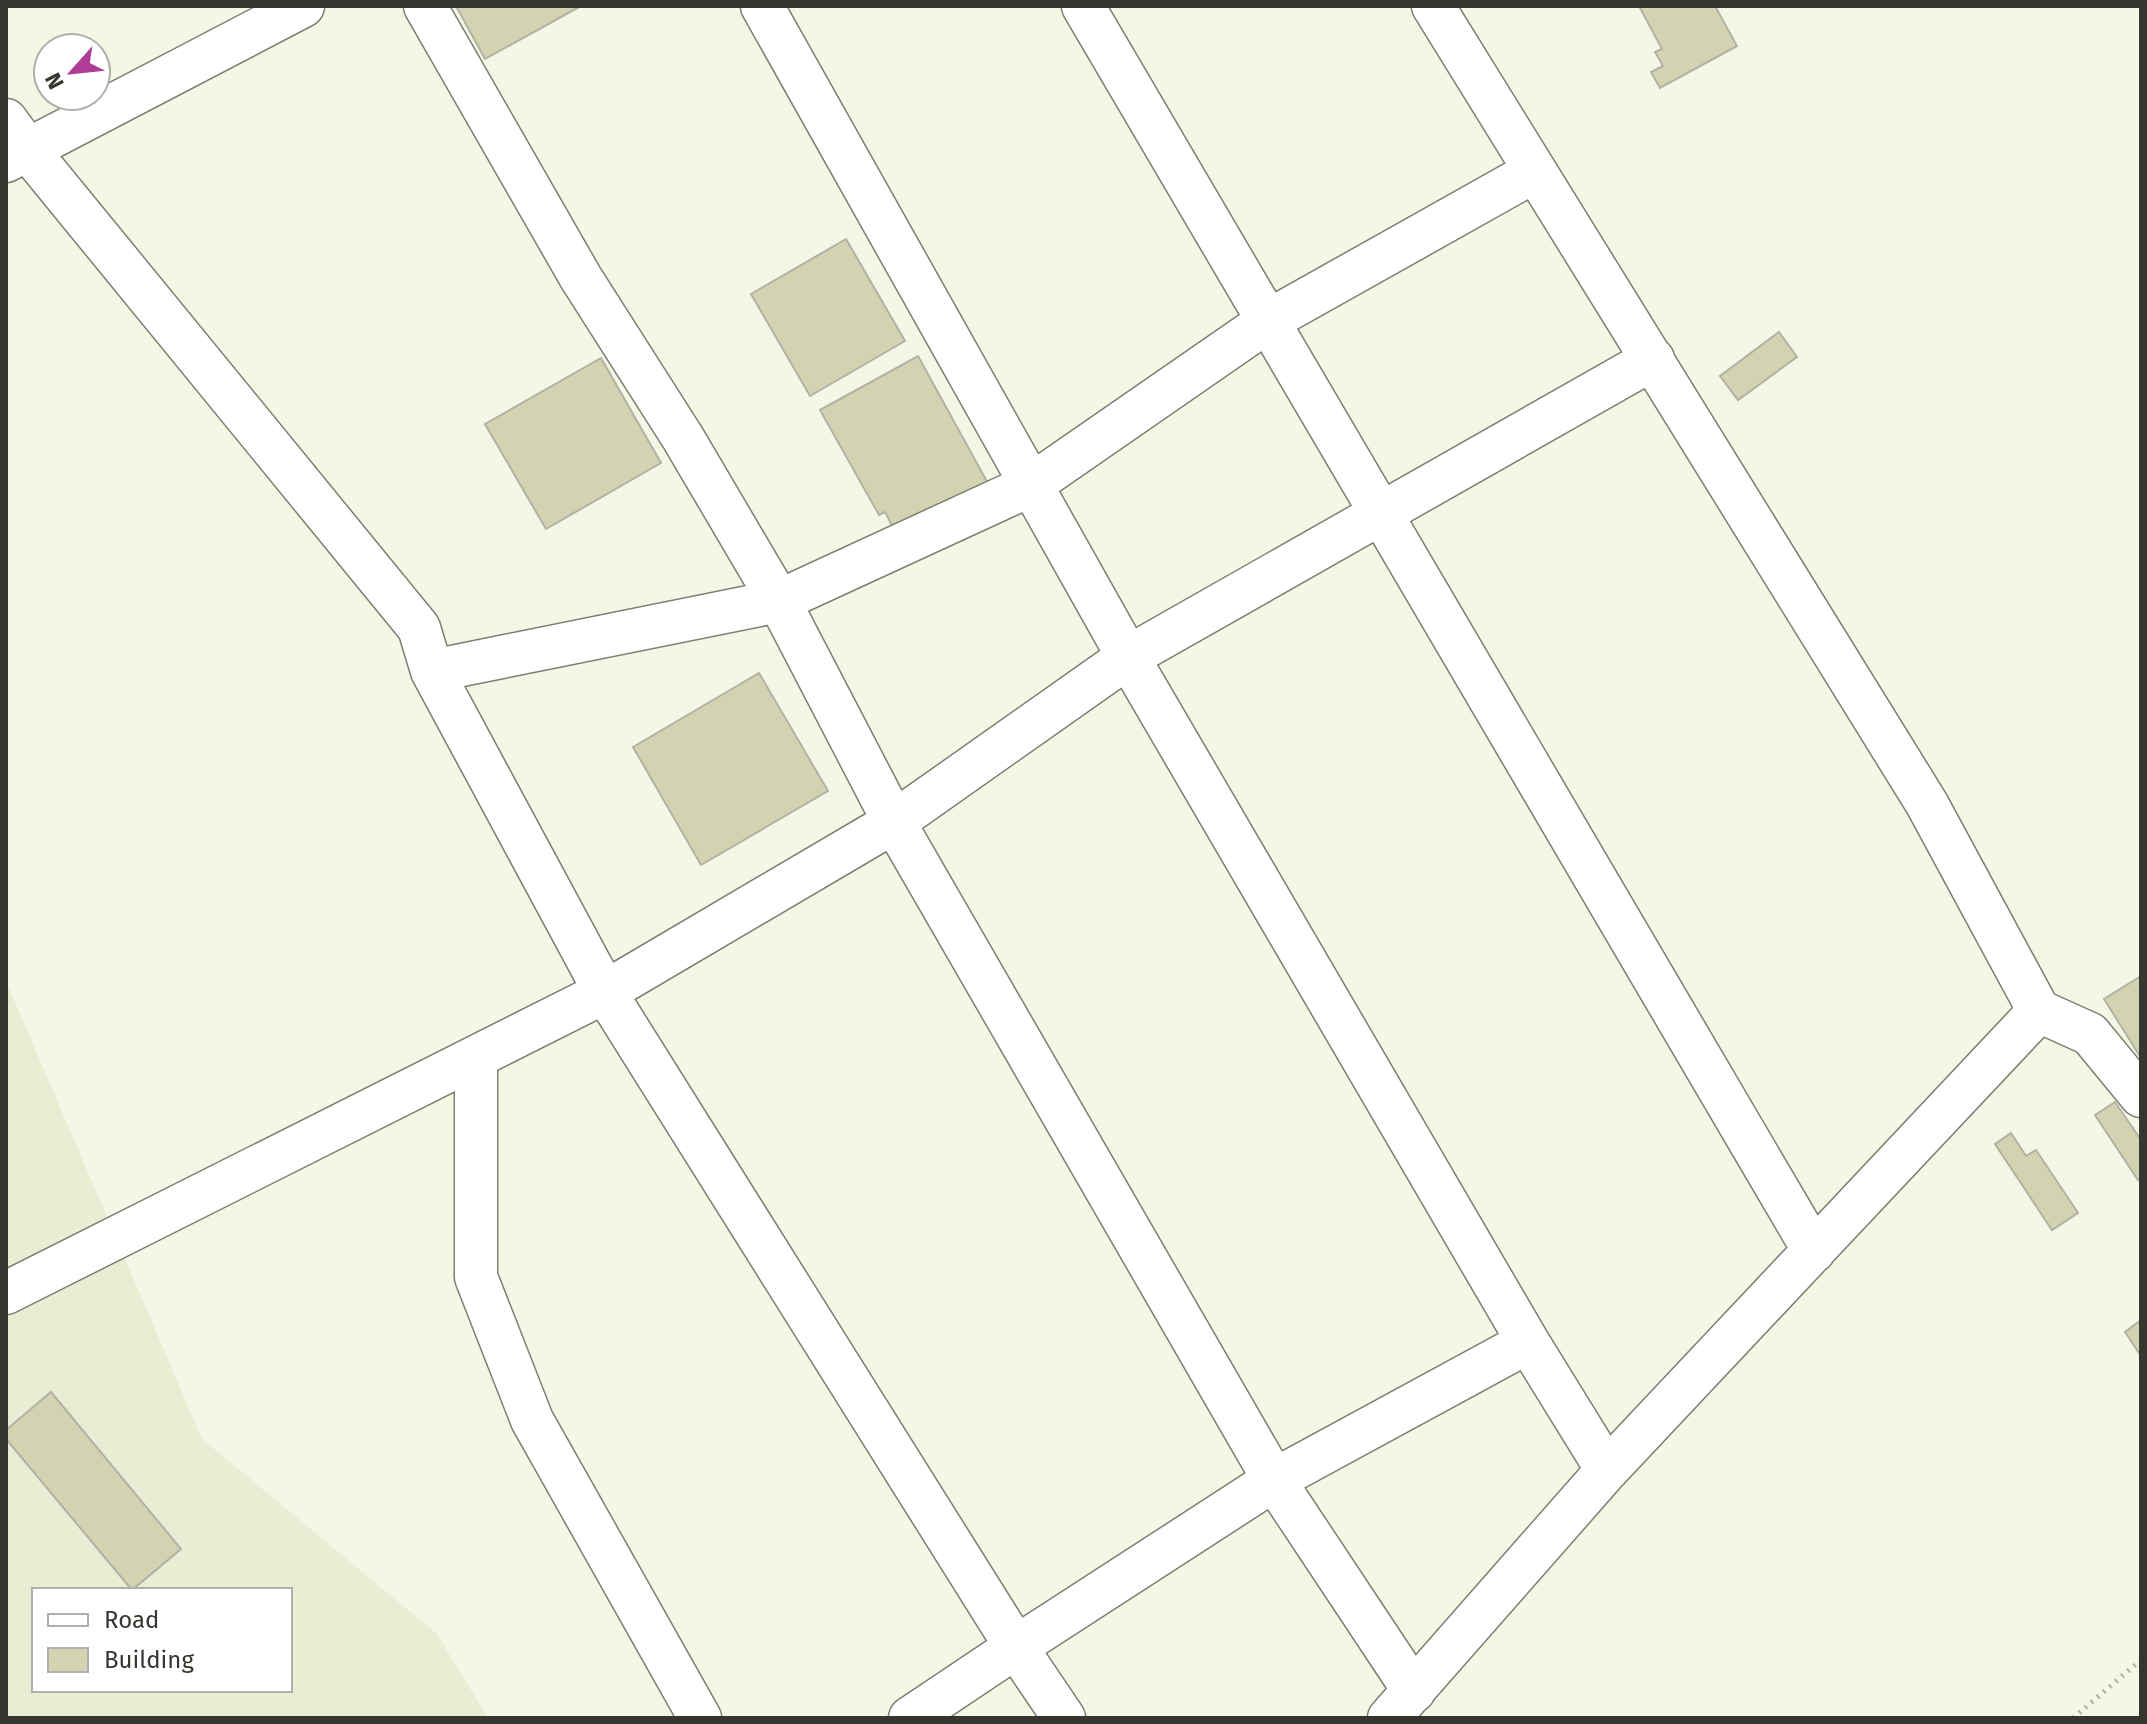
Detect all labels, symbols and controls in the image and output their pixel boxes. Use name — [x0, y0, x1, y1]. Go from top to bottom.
north arrow — [32, 32, 112, 112]
text: N — [39, 68, 70, 93]
legend — [32, 1588, 292, 1692]
text: Road — [104, 1606, 159, 1634]
text: Building — [104, 1646, 194, 1674]

